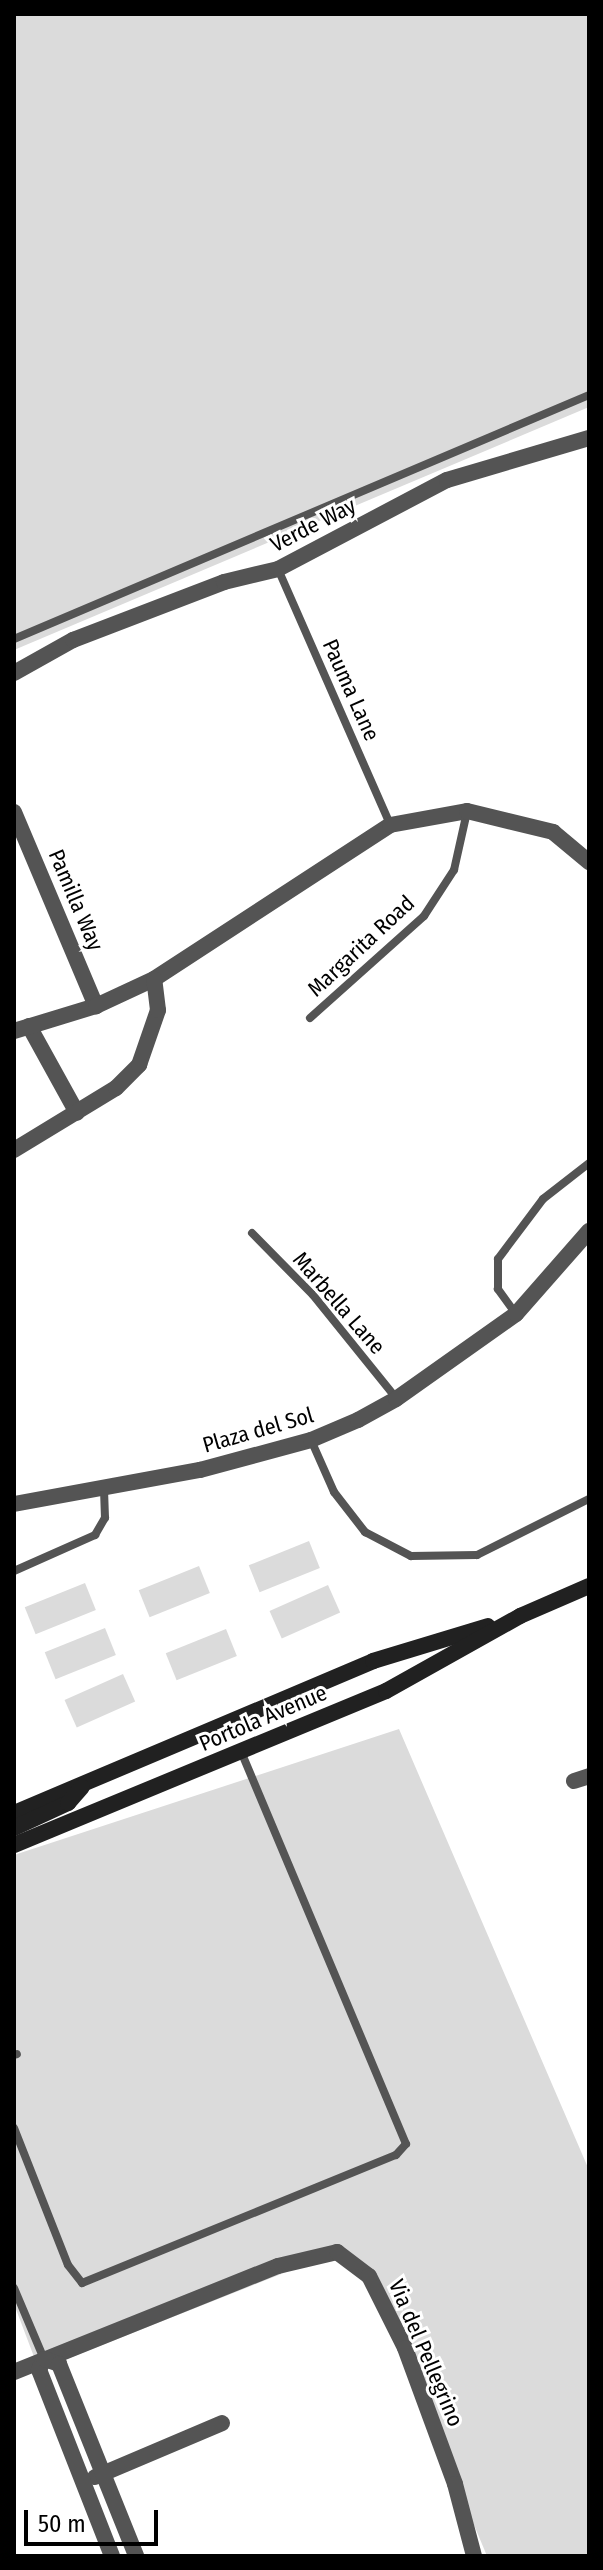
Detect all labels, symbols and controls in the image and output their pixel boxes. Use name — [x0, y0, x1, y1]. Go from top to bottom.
street label: Verde Way — [266, 492, 360, 558]
street label: Pauma Lane — [317, 635, 385, 745]
street label: Pamilla Way — [43, 846, 109, 954]
street label: Margarita Road — [302, 890, 420, 1002]
street label: Marbella Lane — [287, 1246, 391, 1360]
street label: Plaza del Sol — [200, 1402, 316, 1458]
street label: Portola Avenue — [195, 1679, 331, 1757]
street label: Via del Pellegrino — [383, 2276, 469, 2430]
scale bar — [28, 2494, 162, 2544]
text: 50 m — [38, 2510, 86, 2538]

